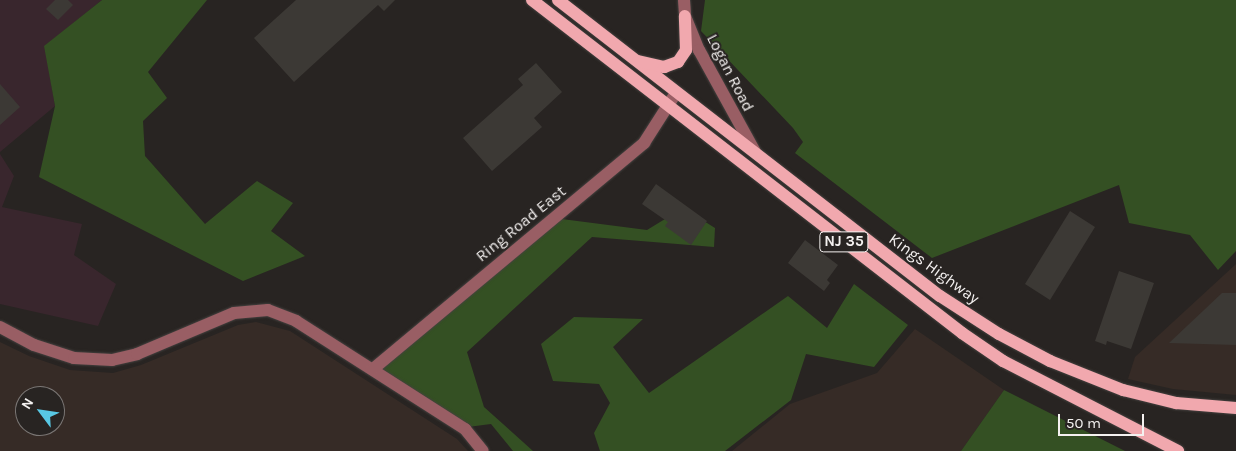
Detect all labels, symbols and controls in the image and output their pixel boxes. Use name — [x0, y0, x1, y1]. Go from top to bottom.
street label: Logan Road — [702, 31, 758, 115]
street label: Ring Road East — [472, 182, 570, 266]
road number: NJ 35 — [819, 230, 869, 254]
street label: Kings Highway — [885, 230, 983, 308]
north arrow — [15, 386, 65, 436]
text: N — [18, 395, 37, 412]
scale bar — [1061, 404, 1147, 436]
text: 50 m — [1066, 414, 1101, 432]

